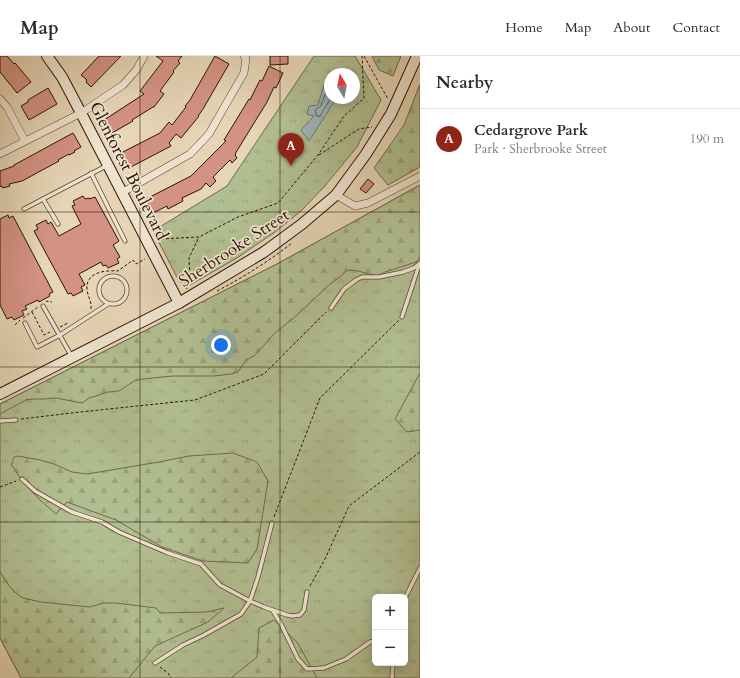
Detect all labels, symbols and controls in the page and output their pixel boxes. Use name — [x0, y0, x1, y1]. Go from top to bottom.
text: Map — [20, 15, 59, 41]
text: Home — [505, 18, 543, 37]
text: Map — [565, 18, 591, 37]
text: About — [613, 18, 650, 37]
text: Contact — [672, 18, 720, 37]
north arrow — [324, 68, 360, 104]
text: Nearby — [436, 71, 493, 94]
street label: Glenforest Boulevard — [84, 98, 174, 244]
text: Cedargrove Park — [474, 120, 588, 140]
text: A — [444, 130, 454, 148]
text: 190 m — [690, 130, 724, 148]
pin: A — [278, 133, 304, 166]
text: Park · Sherbrooke Street — [474, 140, 607, 158]
street label: Sherbrooke Street — [174, 203, 294, 292]
your location — [211, 335, 231, 355]
map controls — [372, 594, 408, 666]
button: + — [372, 594, 408, 630]
button: − — [372, 630, 408, 666]

